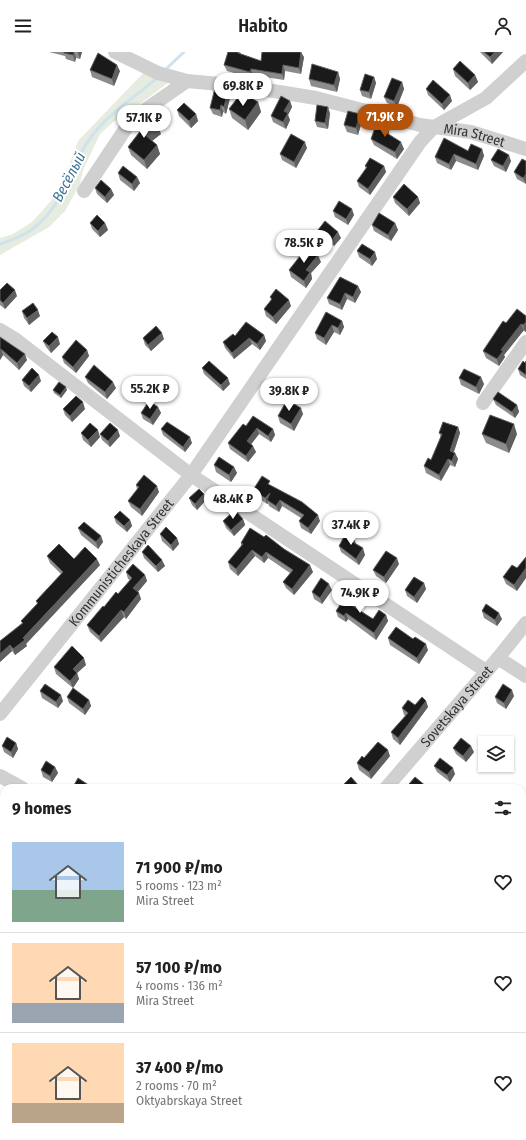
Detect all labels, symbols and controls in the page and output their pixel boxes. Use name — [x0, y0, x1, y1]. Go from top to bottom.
icon: menu — [12, 15, 34, 37]
text: Habito — [238, 15, 288, 37]
icon: person — [492, 15, 514, 37]
pin: 69.8K ₽ — [206, 73, 280, 107]
text: 69.8K ₽ — [223, 78, 263, 93]
pin: 71.9K ₽ — [348, 104, 422, 138]
pin: 57.1K ₽ — [107, 105, 181, 139]
text: 71.9K ₽ — [366, 109, 404, 124]
text: 57.1K ₽ — [126, 110, 162, 125]
street label: Mira Street — [443, 120, 508, 151]
water label: Весёлый — [48, 149, 90, 205]
pin: 78.5K ₽ — [267, 230, 341, 264]
text: 78.5K ₽ — [285, 235, 324, 250]
pin: 55.2K ₽ — [113, 376, 187, 410]
pin: 39.8K ₽ — [252, 378, 326, 412]
text: 55.2K ₽ — [131, 381, 170, 396]
text: 39.8K ₽ — [269, 383, 309, 398]
pin: 48.4K ₽ — [196, 486, 270, 520]
text: 48.4K ₽ — [213, 491, 253, 506]
street label: Kommunisticheskaya Street — [65, 495, 177, 630]
pin: 37.4K ₽ — [314, 512, 388, 546]
text: 37.4K ₽ — [332, 517, 370, 532]
pin: 74.9K ₽ — [323, 580, 397, 614]
text: 74.9K ₽ — [341, 585, 379, 600]
street label: Sovetskaya Street — [417, 662, 496, 750]
map controls — [478, 736, 514, 772]
button: layers — [478, 736, 514, 772]
icon: filters — [492, 797, 514, 819]
text: 9 homes — [12, 798, 71, 819]
text: 71 900 ₽/mo — [136, 857, 223, 878]
icon: home — [44, 858, 92, 906]
icon: heart — [492, 871, 514, 893]
text: 5 rooms · 123 m² — [136, 878, 222, 893]
text: Mira Street — [136, 893, 194, 908]
text: 57 100 ₽/mo — [136, 957, 222, 978]
icon: home — [44, 959, 92, 1007]
icon: heart — [492, 972, 514, 994]
text: 4 rooms · 136 m² — [136, 978, 223, 993]
text: Mira Street — [136, 993, 194, 1008]
text: 37 400 ₽/mo — [136, 1057, 223, 1078]
icon: home — [44, 1059, 92, 1107]
icon: heart — [492, 1072, 514, 1094]
text: 2 rooms · 70 m² — [136, 1078, 217, 1093]
text: Oktyabrskaya Street — [136, 1093, 242, 1108]

